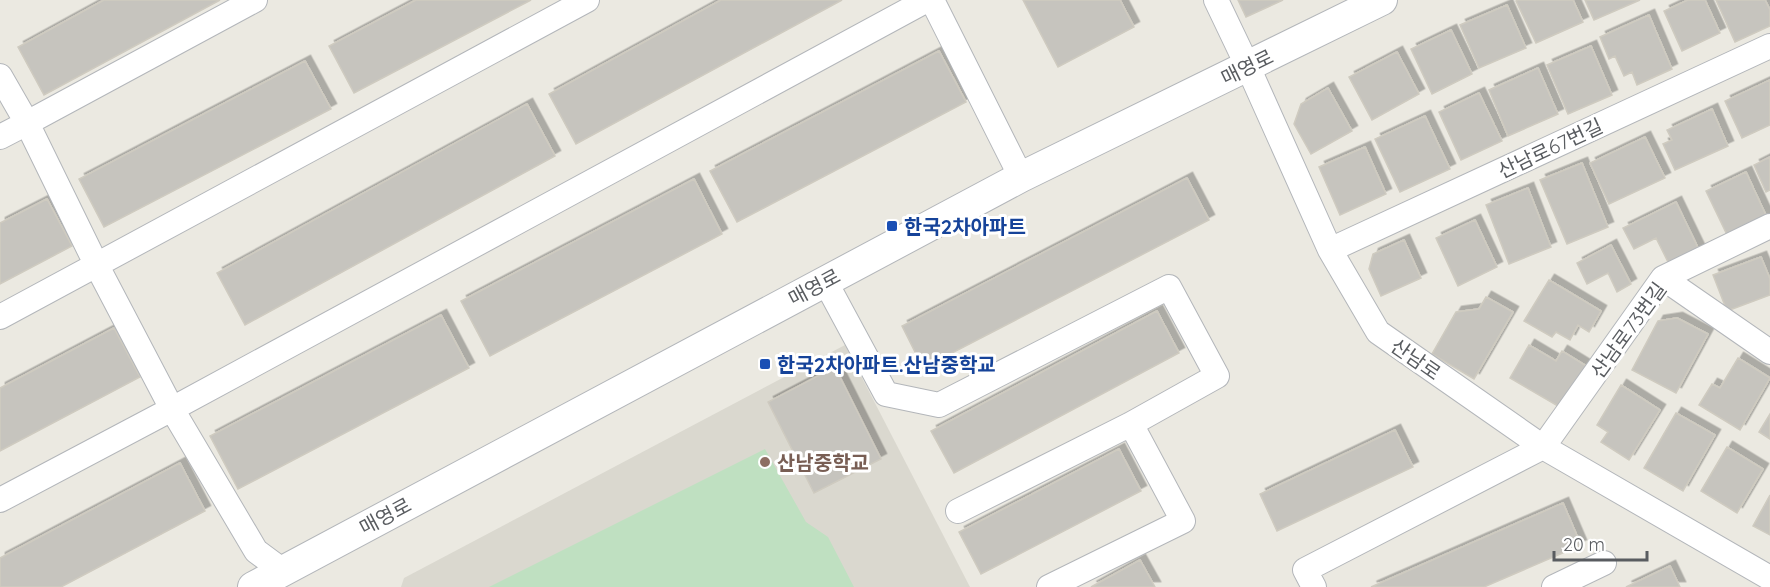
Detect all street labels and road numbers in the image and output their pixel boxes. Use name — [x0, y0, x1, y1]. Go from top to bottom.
street label: 매영로 — [1217, 44, 1277, 90]
street label: 산남로67번길 — [1493, 113, 1607, 183]
street label: 매영로 — [784, 263, 844, 311]
street label: 산남로73번길 — [1585, 277, 1671, 383]
street label: 산남로 — [1386, 333, 1446, 385]
street label: 매영로 — [355, 492, 415, 540]

